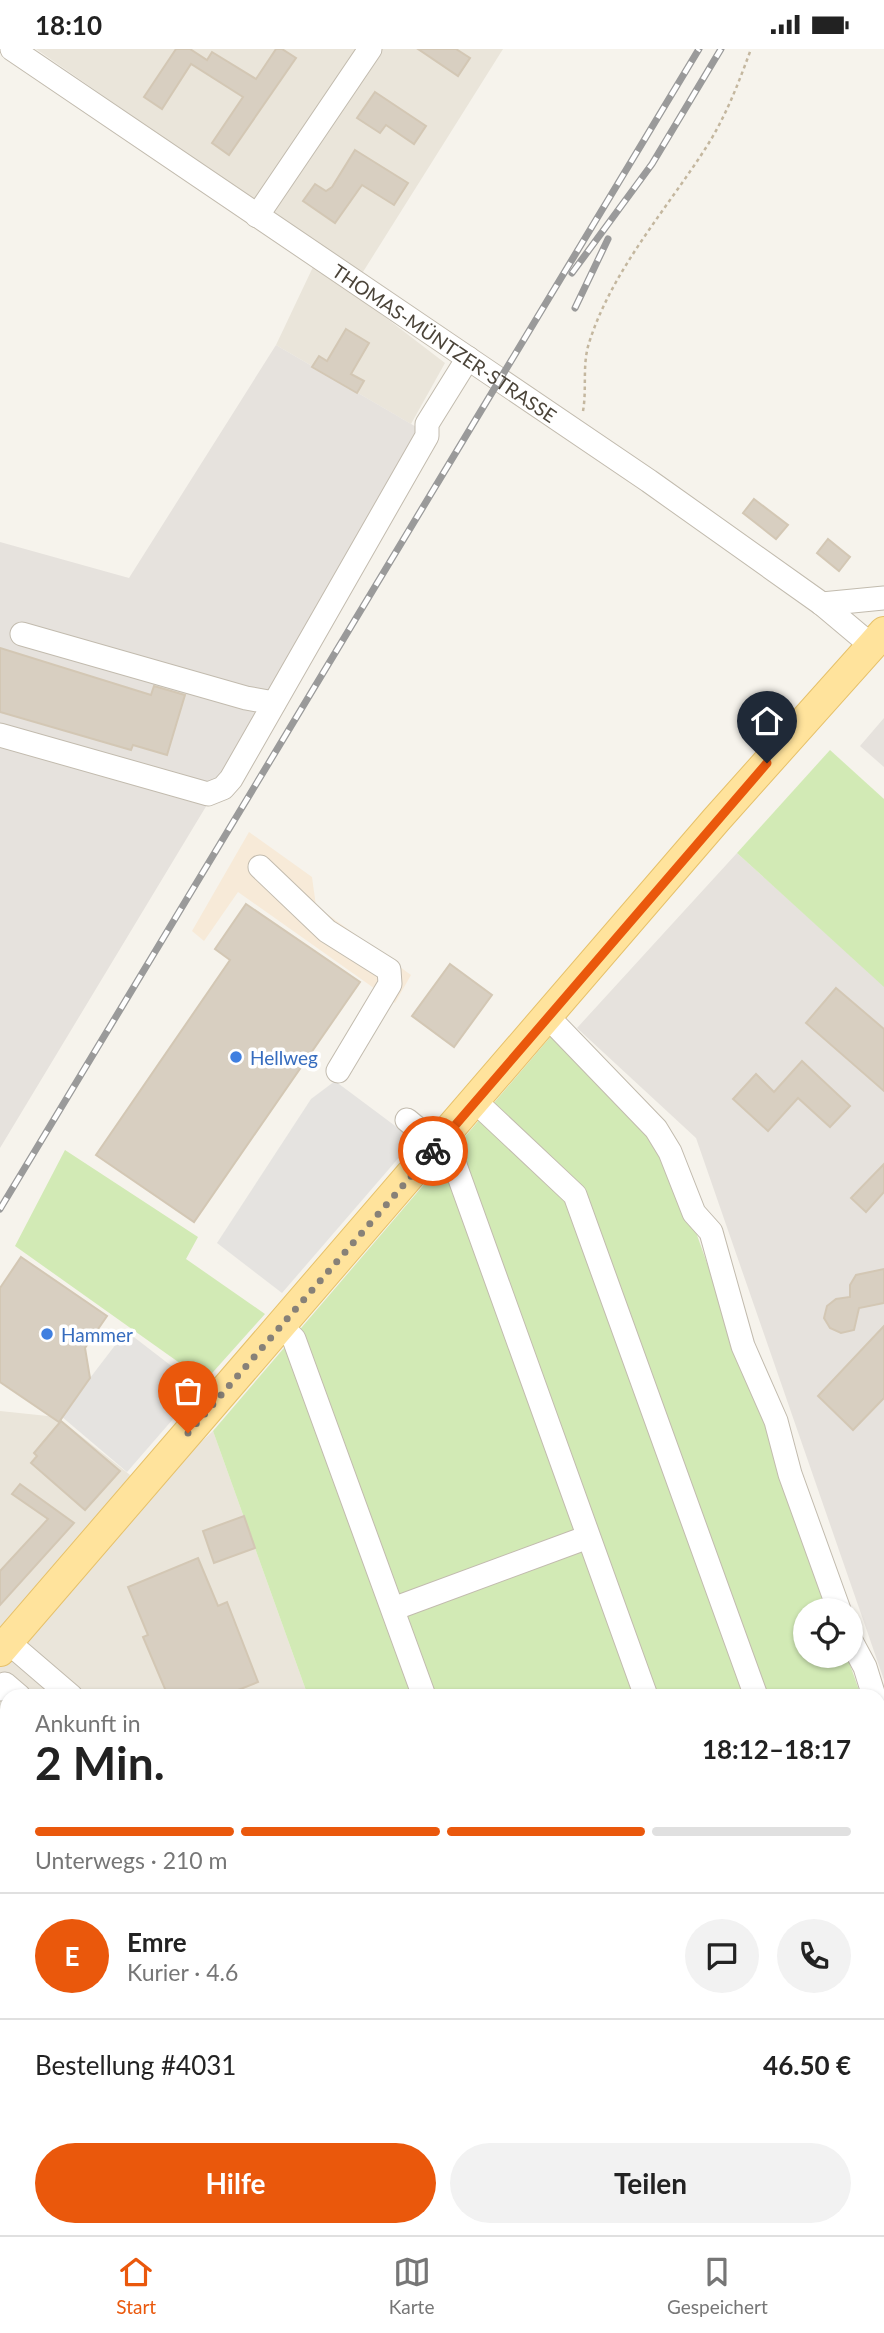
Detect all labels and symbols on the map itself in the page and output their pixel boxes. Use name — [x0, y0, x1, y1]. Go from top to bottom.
street label: THOMAS-MÜNTZER-STRASSE — [328, 258, 561, 427]
pin — [737, 691, 797, 763]
place label: Hellweg — [250, 1046, 318, 1069]
marker: Hellweg — [228, 1049, 244, 1065]
courier — [398, 1116, 468, 1186]
place label: Hammer — [61, 1323, 133, 1346]
marker: Hammer — [39, 1326, 55, 1342]
pin — [158, 1361, 218, 1433]

